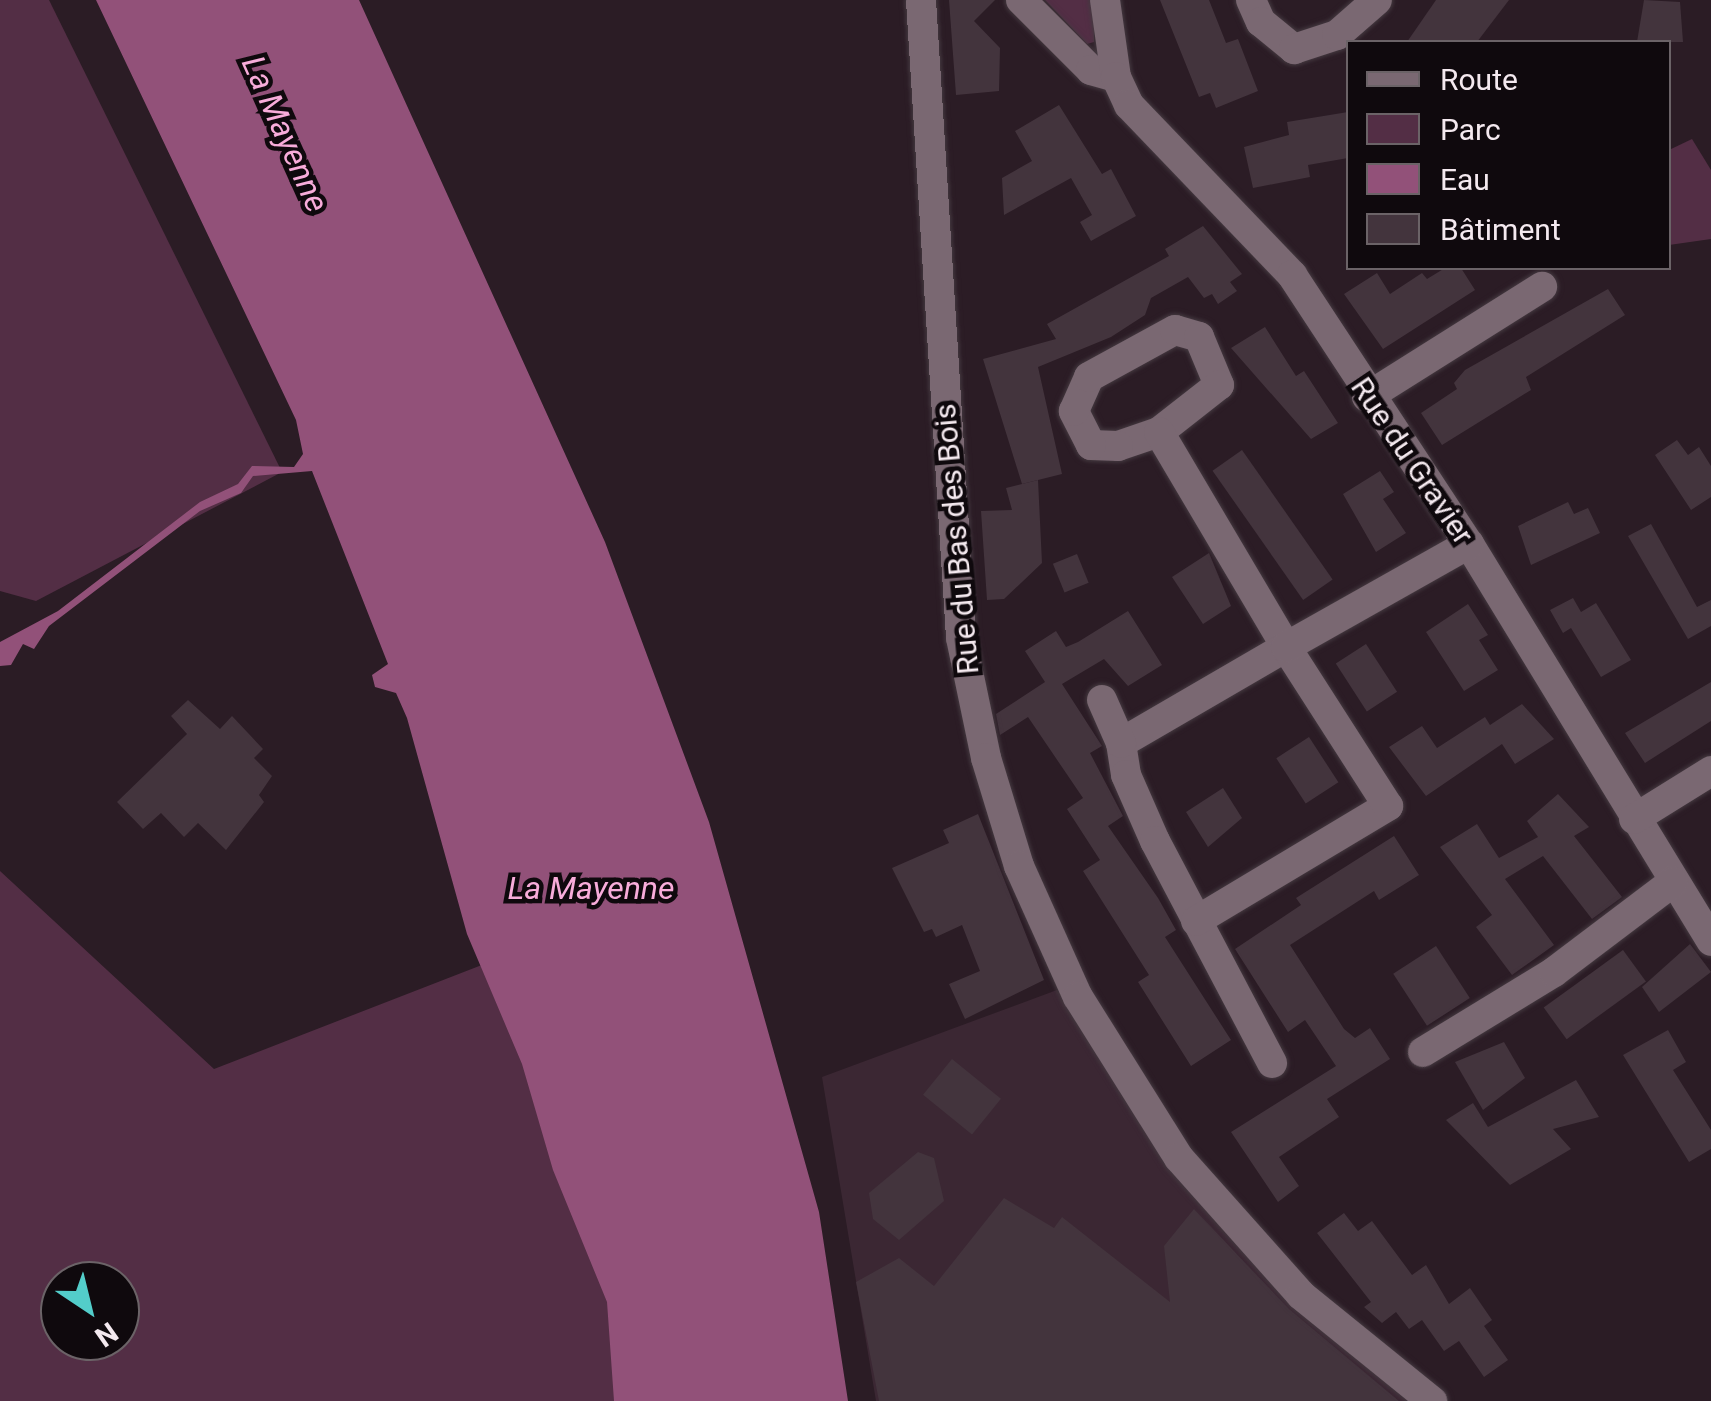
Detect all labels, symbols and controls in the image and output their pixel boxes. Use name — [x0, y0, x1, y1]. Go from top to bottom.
legend — [1346, 40, 1671, 270]
water label: La Mayenne — [234, 50, 336, 218]
text: Route — [1440, 62, 1518, 97]
text: Parc — [1440, 112, 1501, 147]
text: Eau — [1440, 162, 1490, 197]
text: Bâtiment — [1440, 212, 1561, 247]
street label: Rue du Gravier — [1343, 371, 1481, 551]
street label: Rue du Bas des Bois — [927, 402, 987, 676]
water label: La Mayenne — [508, 869, 674, 907]
north arrow — [40, 1261, 140, 1361]
text: N — [89, 1315, 124, 1354]

